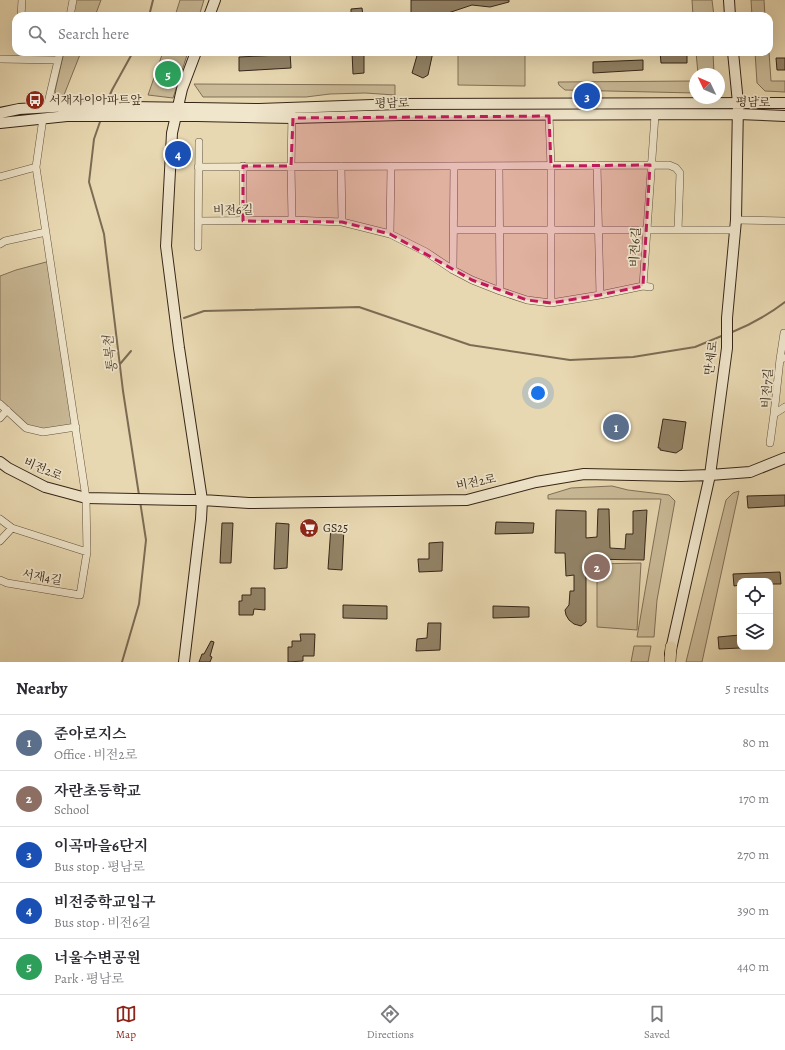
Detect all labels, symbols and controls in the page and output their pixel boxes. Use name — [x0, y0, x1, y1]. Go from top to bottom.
search box — [12, 12, 773, 56]
icon: search — [26, 23, 48, 45]
text: Search here — [58, 24, 129, 44]
pin: 5 — [155, 59, 181, 89]
north arrow — [689, 68, 725, 104]
pin: 3 — [574, 81, 600, 111]
bus stop icon: 서재자이아파트앞 — [24, 89, 46, 111]
place label: 서재자이아파트앞 — [49, 92, 142, 108]
street label: 평남로 — [735, 93, 771, 111]
street label: 평남로 — [374, 95, 410, 111]
pin: 4 — [165, 139, 191, 169]
street label: 비전6길 — [213, 202, 253, 218]
street label: 비전6길 — [626, 226, 644, 268]
water label: 통복천 — [99, 333, 121, 374]
street label: 만세로 — [701, 339, 721, 376]
street label: 비전7길 — [758, 368, 776, 408]
your location — [528, 383, 548, 403]
pin: 1 — [603, 412, 629, 442]
street label: 비전2로 — [21, 454, 65, 484]
street label: 비전2로 — [455, 470, 498, 494]
supermarket icon: GS25 — [298, 517, 320, 539]
place label: GS25 — [323, 520, 348, 536]
pin: 2 — [584, 552, 610, 582]
street label: 서재4길 — [21, 566, 63, 588]
map controls — [737, 578, 773, 650]
button: locate — [737, 578, 773, 614]
button: layers — [737, 614, 773, 650]
text: Nearby — [16, 677, 67, 700]
text: 5 results — [725, 680, 769, 697]
text: 준아로지스 — [54, 724, 126, 744]
text: 1 — [27, 734, 31, 751]
text: 80 m — [742, 734, 769, 751]
text: Office · 비전2로 — [54, 746, 137, 763]
text: 자란초등학교 — [54, 781, 141, 801]
text: 2 — [26, 790, 32, 807]
text: 170 m — [739, 790, 769, 807]
text: School — [54, 801, 89, 818]
text: 이곡마을6단지 — [54, 836, 148, 856]
text: 3 — [26, 846, 32, 863]
text: 270 m — [737, 846, 769, 863]
text: Bus stop · 평남로 — [54, 858, 145, 875]
text: 비전중학교입구 — [54, 892, 155, 912]
text: 4 — [26, 902, 32, 919]
text: 390 m — [737, 902, 769, 919]
text: Bus stop · 비전6길 — [54, 914, 151, 931]
text: 너울수변공원 — [54, 948, 141, 968]
text: 5 — [26, 958, 32, 975]
text: 440 m — [737, 958, 769, 975]
text: Park · 평남로 — [54, 970, 124, 987]
tab: Map — [115, 1003, 137, 1042]
tab: Directions — [367, 1003, 414, 1042]
tab: Saved — [644, 1003, 670, 1042]

